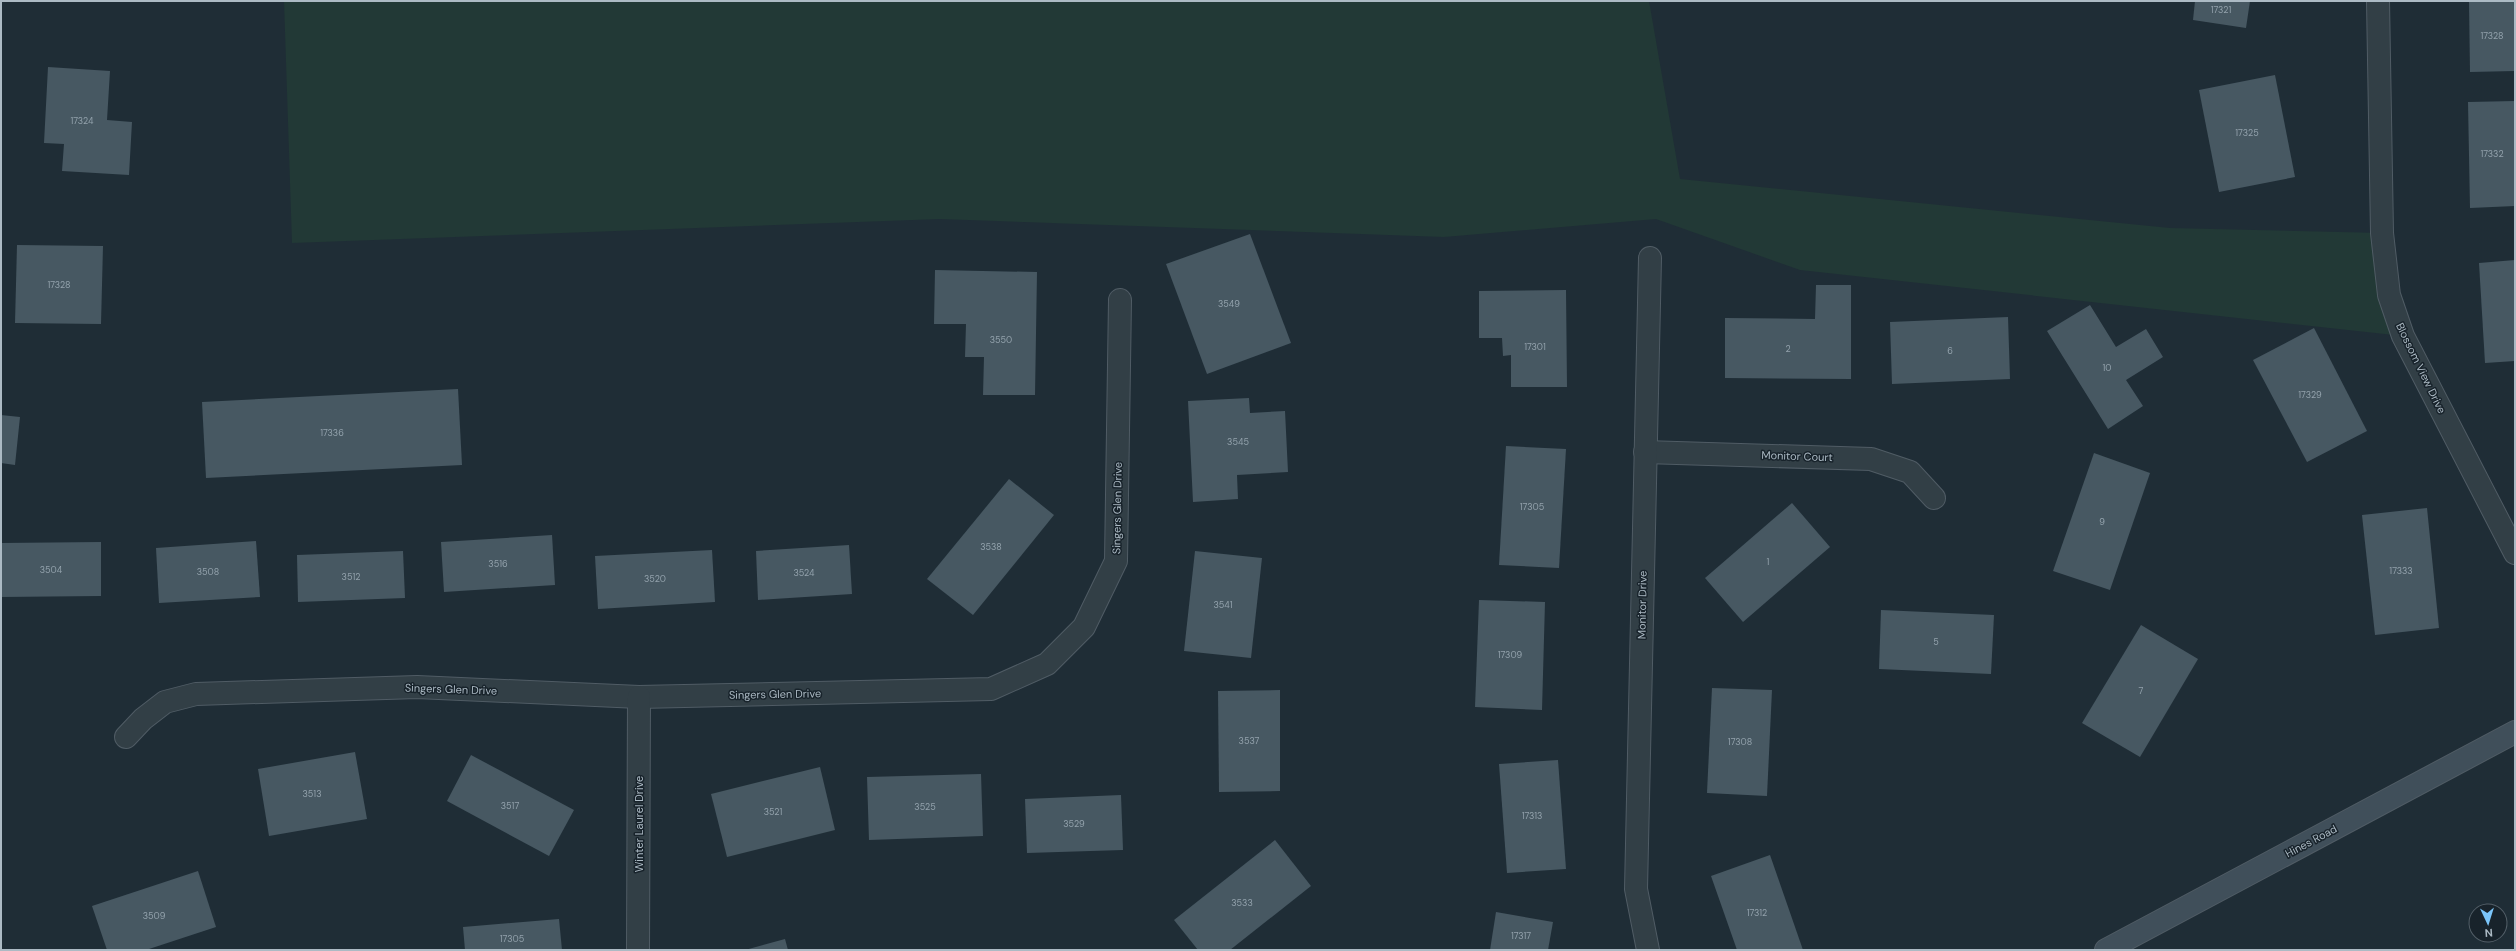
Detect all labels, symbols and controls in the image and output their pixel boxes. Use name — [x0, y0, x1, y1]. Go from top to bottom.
house number: 17321 — [2211, 4, 2232, 16]
house number: 17328 — [2480, 30, 2504, 42]
house number: 17324 — [70, 115, 94, 127]
house number: 17325 — [2235, 127, 2259, 139]
house number: 17332 — [2480, 148, 2504, 160]
house number: 17328 — [47, 279, 71, 291]
house number: 3549 — [1218, 298, 1240, 310]
street label: Blossom View Drive — [2393, 320, 2449, 416]
house number: 3550 — [990, 334, 1012, 346]
house number: 17301 — [1524, 341, 1546, 353]
house number: 2 — [1785, 343, 1791, 355]
house number: 6 — [1947, 345, 1953, 357]
house number: 10 — [2103, 362, 2111, 374]
house number: 17329 — [2298, 389, 2322, 401]
house number: 17336 — [320, 427, 344, 439]
house number: 3545 — [1227, 436, 1249, 448]
street label: Monitor Court — [1761, 448, 1833, 464]
street label: Singers Glen Drive — [1109, 462, 1125, 554]
house number: 17305 — [1520, 501, 1544, 513]
house number: 9 — [2099, 516, 2105, 528]
house number: 3538 — [980, 541, 1002, 553]
house number: 1 — [1767, 556, 1770, 568]
house number: 3516 — [488, 558, 508, 570]
house number: 3504 — [40, 564, 63, 576]
house number: 17333 — [2389, 565, 2413, 577]
house number: 3508 — [197, 566, 219, 578]
house number: 3524 — [793, 567, 815, 579]
house number: 3512 — [342, 571, 360, 583]
street label: Monitor Drive — [1634, 571, 1650, 639]
house number: 3520 — [644, 573, 666, 585]
house number: 3541 — [1213, 599, 1233, 611]
house number: 5 — [1933, 636, 1939, 648]
house number: 17309 — [1498, 649, 1523, 661]
street label: Singers Glen Drive — [405, 680, 497, 698]
house number: 7 — [2139, 685, 2144, 697]
street label: Singers Glen Drive — [729, 686, 821, 702]
house number: 3537 — [1239, 735, 1260, 747]
house number: 17308 — [1728, 736, 1752, 748]
street label: Winter Laurel Drive — [632, 776, 646, 872]
house number: 3513 — [303, 788, 321, 800]
house number: 3517 — [501, 800, 519, 812]
house number: 3525 — [914, 801, 936, 813]
house number: 3521 — [764, 806, 783, 818]
house number: 17313 — [1522, 810, 1542, 822]
house number: 3529 — [1063, 818, 1085, 830]
street label: Hines Road — [2283, 821, 2339, 861]
house number: 3533 — [1231, 897, 1253, 909]
north arrow — [2468, 903, 2508, 943]
house number: 17312 — [1747, 907, 1767, 919]
house number: 3509 — [143, 910, 166, 922]
text: N — [2484, 926, 2493, 940]
house number: 17317 — [1511, 930, 1531, 942]
house number: 17305 — [500, 933, 524, 945]

